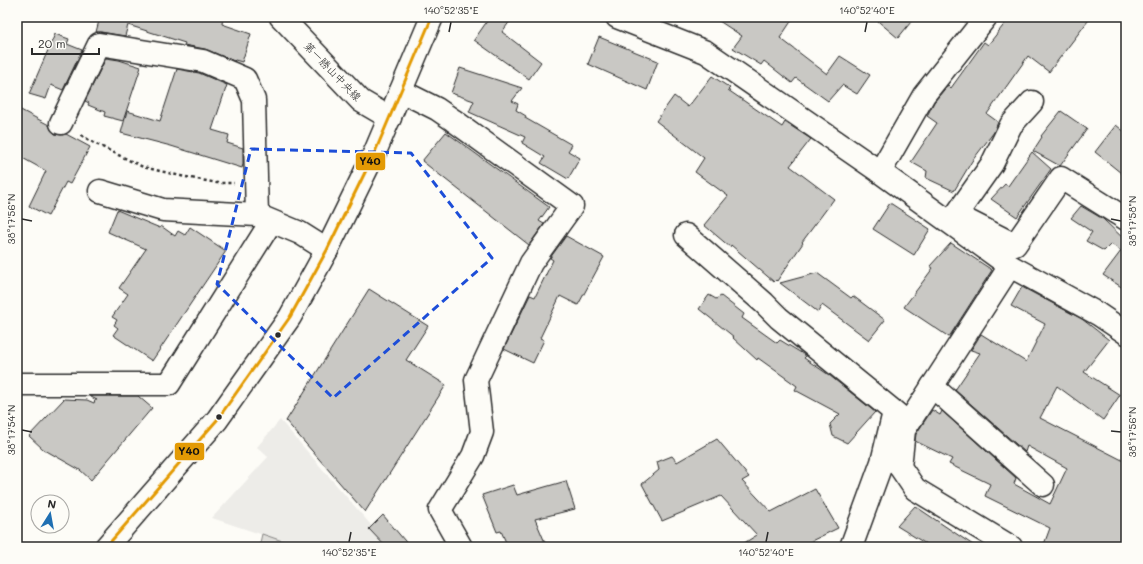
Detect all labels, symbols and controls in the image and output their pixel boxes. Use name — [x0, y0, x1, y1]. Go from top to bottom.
text: 140°52'35"E — [424, 3, 479, 17]
text: 140°52'40"E — [839, 3, 895, 17]
scale bar — [32, 30, 99, 56]
text: 20 m — [38, 35, 66, 51]
street label: 第一勝山中央線 — [301, 38, 365, 104]
line badge: Y40 — [355, 152, 386, 171]
text: Y40 — [359, 153, 381, 168]
text: 38°17'56"N — [4, 194, 18, 244]
text: 38°17'58"N — [1125, 196, 1139, 246]
unlabelled marker — [273, 330, 283, 340]
text: 38°17'54"N — [4, 405, 18, 455]
text: 38°17'56"N — [1125, 407, 1139, 457]
unlabelled marker — [214, 412, 224, 422]
line badge: Y40 — [174, 442, 205, 461]
text: Y40 — [178, 443, 200, 458]
north arrow — [30, 494, 70, 534]
text: N — [46, 496, 58, 512]
text: 140°52'35"E — [322, 545, 377, 559]
text: 140°52'40"E — [738, 545, 794, 559]

